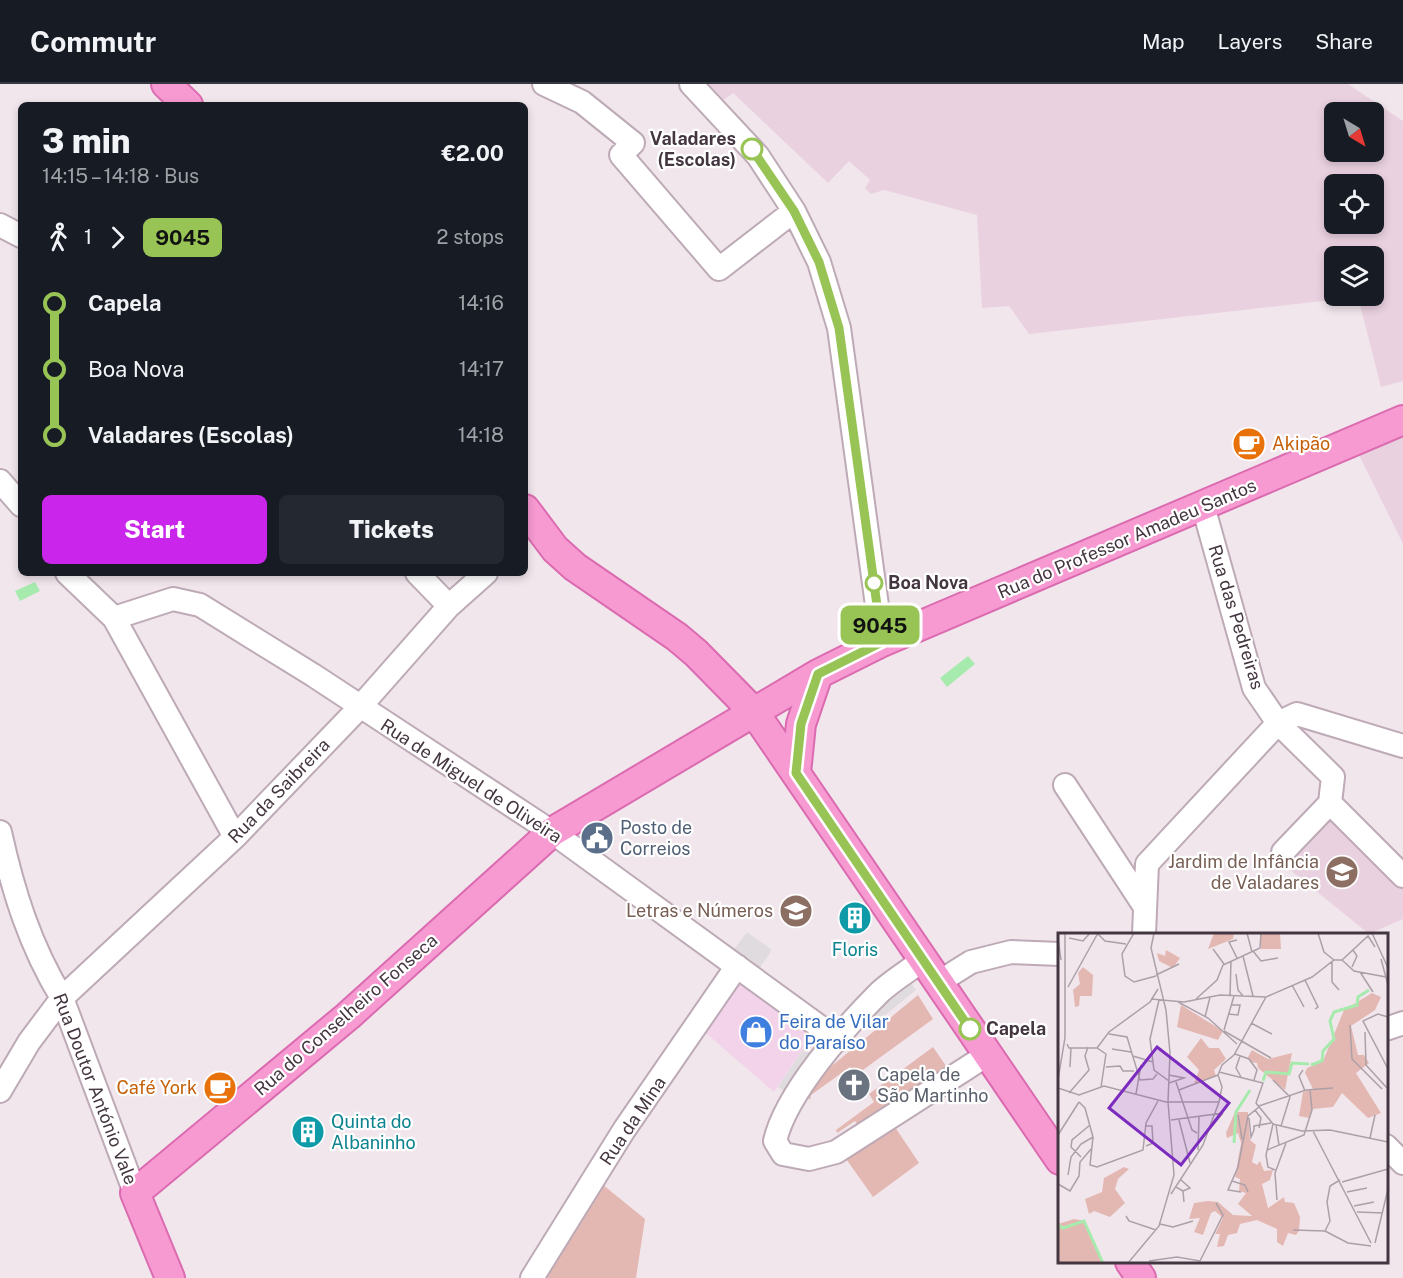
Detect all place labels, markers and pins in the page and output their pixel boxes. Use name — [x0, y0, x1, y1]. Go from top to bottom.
place label: Valadares (Escolas) — [650, 128, 736, 170]
marker: Valadares (Escolas) — [741, 138, 763, 160]
cafe icon: Akipão — [1231, 426, 1267, 462]
place label: Akipão — [1272, 433, 1330, 454]
place label: Boa Nova — [888, 572, 968, 593]
marker: Boa Nova — [865, 574, 883, 592]
place label: Posto de Correios — [620, 817, 692, 859]
public building icon: Posto de Correios — [579, 820, 615, 856]
place label: Jardim de Infância de Valadares — [1168, 851, 1319, 893]
school or university icon: Jardim de Infância de Valadares — [1324, 854, 1360, 890]
school or university icon: Letras e Números — [778, 893, 814, 929]
place label: Letras e Números — [626, 900, 773, 921]
building icon: Floris — [837, 900, 873, 936]
place label: Floris — [832, 939, 878, 960]
place label: Feira de Vilar do Paraíso — [779, 1011, 889, 1053]
shop icon: Feira de Vilar do Paraíso — [738, 1014, 774, 1050]
marker: Capela — [959, 1018, 981, 1040]
place label: Capela — [986, 1018, 1046, 1039]
place label: Capela de São Martinho — [877, 1064, 989, 1106]
church icon: Capela de São Martinho — [836, 1067, 872, 1103]
cafe icon: Café York — [202, 1070, 238, 1106]
place label: Café York — [116, 1077, 197, 1098]
place label: Quinta do Albaninho — [331, 1111, 416, 1153]
building icon: Quinta do Albaninho — [290, 1114, 326, 1150]

